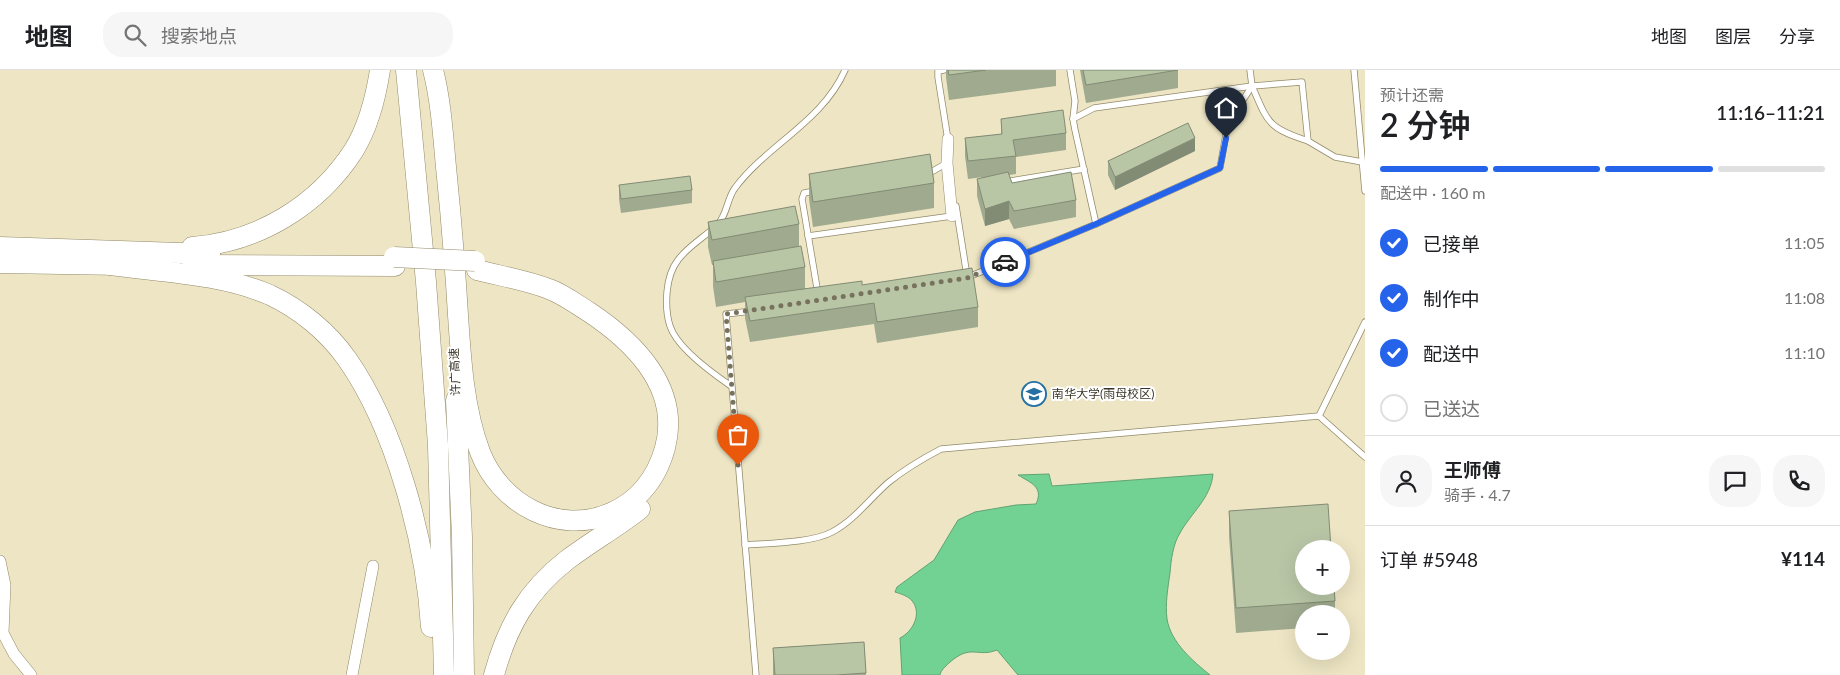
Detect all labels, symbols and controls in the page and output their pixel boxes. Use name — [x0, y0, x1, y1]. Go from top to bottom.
search box — [103, 12, 453, 57]
text: 地图 — [25, 21, 73, 50]
icon: search — [121, 21, 149, 49]
text: 搜索地点 — [161, 24, 237, 47]
text: 地图 — [1651, 25, 1687, 47]
text: 图层 — [1715, 25, 1751, 47]
text: 分享 — [1779, 25, 1815, 47]
text: 预计还需 — [1380, 85, 1444, 104]
pin — [1205, 87, 1247, 138]
icon: home — [1212, 94, 1240, 122]
text: 11:16–11:21 — [1716, 101, 1825, 124]
text: 2 分钟 — [1380, 105, 1471, 144]
text: 配送中 · 160 m — [1380, 183, 1485, 202]
icon: check — [1380, 229, 1408, 257]
text: 已接单 — [1423, 232, 1480, 255]
text: 11:05 — [1784, 233, 1825, 252]
courier — [980, 237, 1030, 287]
icon: car — [991, 248, 1019, 276]
icon: check — [1380, 284, 1408, 312]
text: 制作中 — [1423, 287, 1480, 310]
text: 11:08 — [1784, 288, 1825, 307]
icon: check — [1380, 339, 1408, 367]
text: 配送中 — [1423, 342, 1480, 365]
text: 11:10 — [1784, 343, 1825, 362]
street label: 许广高速 — [446, 348, 463, 396]
school or university icon: 南华大学(雨母校区) — [1021, 381, 1047, 407]
place label: 南华大学(雨母校区) — [1052, 386, 1154, 401]
text: 已送达 — [1423, 397, 1480, 420]
pin — [717, 414, 759, 465]
icon: bag — [724, 421, 752, 449]
button: person — [1380, 455, 1432, 507]
button: chat — [1709, 455, 1761, 507]
button: phone — [1773, 455, 1825, 507]
text: 王师傅 — [1444, 458, 1501, 481]
text: 骑手 · 4.7 — [1444, 485, 1511, 504]
map controls — [1295, 540, 1350, 660]
button: + — [1295, 540, 1350, 595]
text: ¥114 — [1781, 547, 1825, 570]
text: 订单 #5948 — [1380, 548, 1478, 571]
button: − — [1295, 605, 1350, 660]

